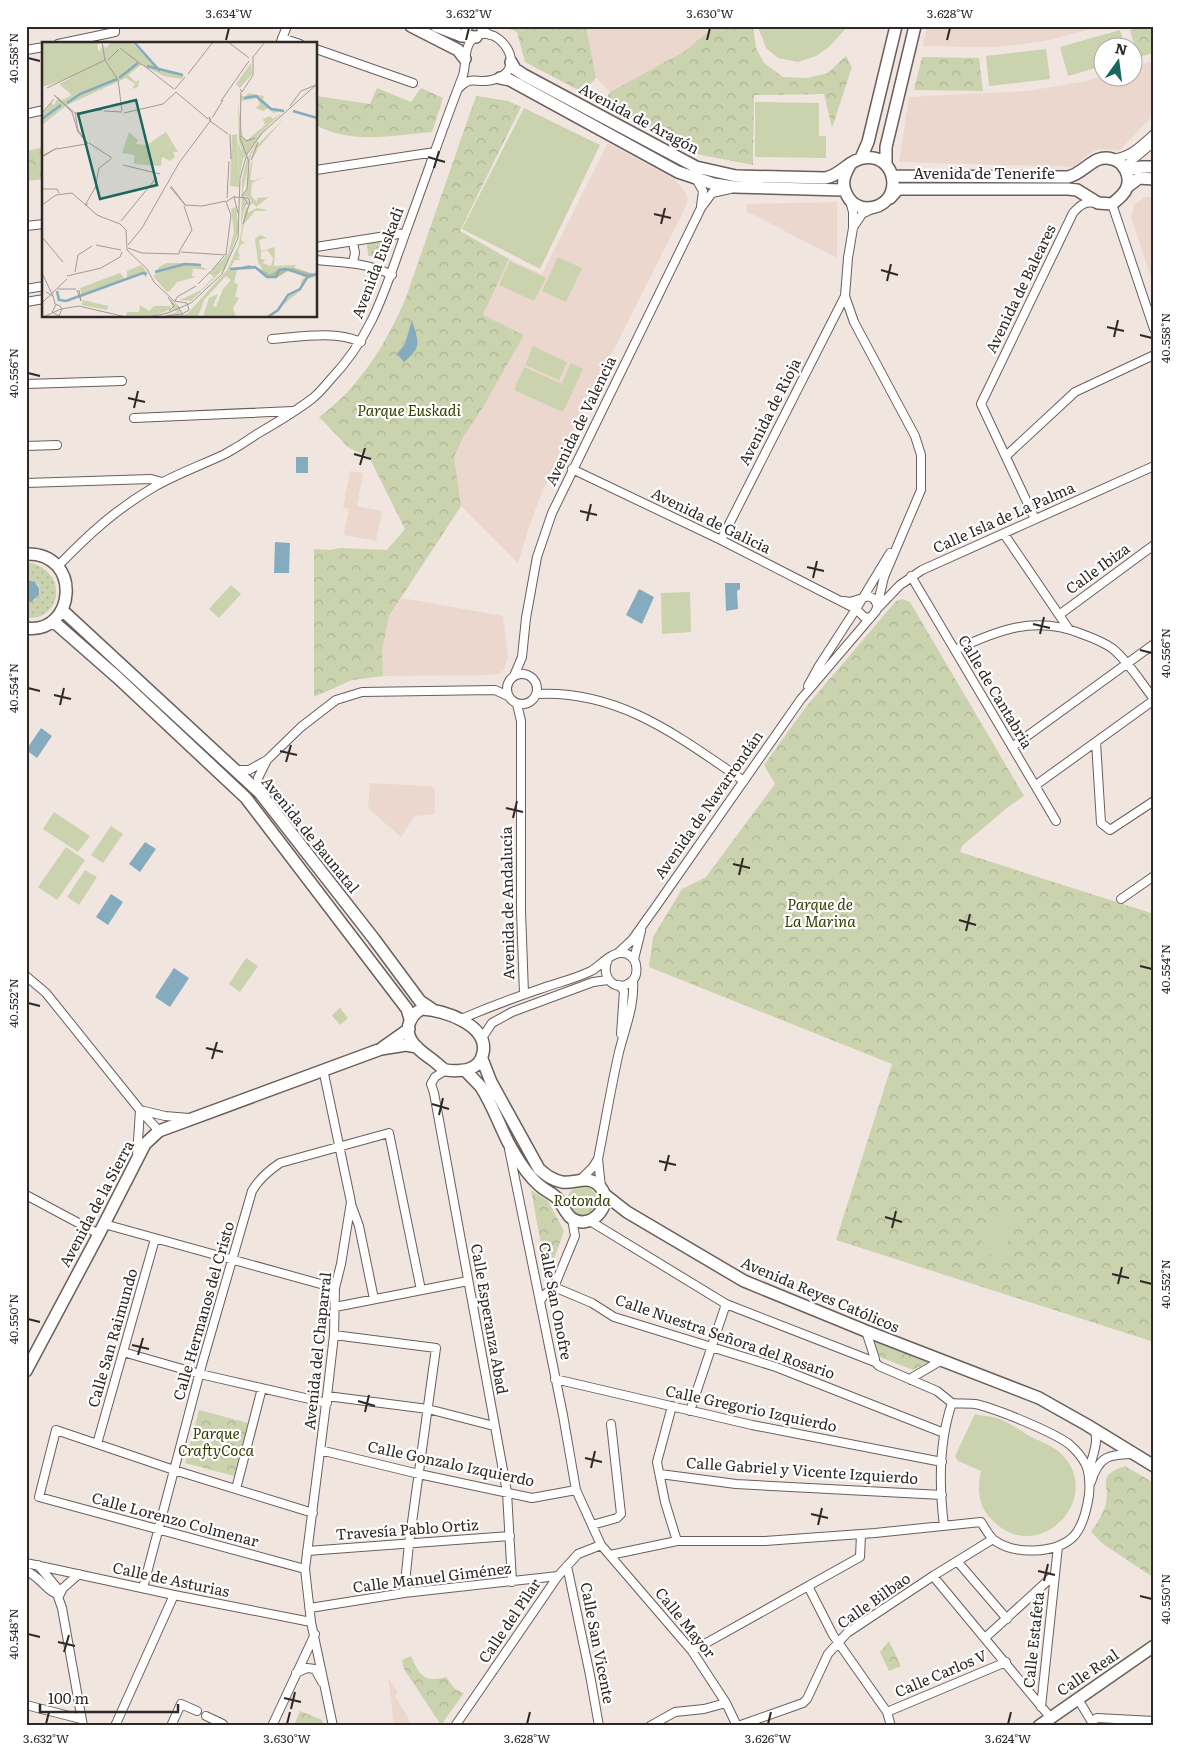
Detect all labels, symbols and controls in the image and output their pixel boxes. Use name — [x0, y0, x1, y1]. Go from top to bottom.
text: 3.634°W — [206, 4, 252, 22]
text: 3.632°W — [446, 4, 492, 22]
text: 3.630°W — [686, 4, 734, 22]
text: 3.628°W — [927, 4, 973, 22]
text: 40.558°N — [4, 33, 22, 83]
text: N — [1113, 37, 1130, 60]
north arrow — [1092, 38, 1142, 88]
inset map — [42, 42, 318, 318]
street label: Avenida de Aragón — [575, 76, 704, 159]
street label: Avenida de Tenerife — [913, 161, 1055, 184]
street label: Avenida Euskadi — [345, 203, 408, 322]
street label: Avenida de Baleares — [978, 220, 1061, 357]
text: 40.558°N — [1156, 313, 1174, 363]
text: 40.556°N — [4, 348, 22, 398]
street label: Avenida de Valencia — [538, 351, 621, 489]
street label: Avenida de Rioja — [732, 353, 806, 469]
park label: Parque Euskadi — [357, 398, 461, 421]
street label: Calle Isla de La Palma — [929, 475, 1079, 558]
street label: Avenida de Galicia — [648, 481, 776, 559]
street label: Calle Ibiza — [1060, 536, 1135, 599]
text: 40.556°N — [1156, 628, 1174, 678]
street label: Calle de Cantabria — [953, 630, 1040, 753]
text: 40.554°N — [4, 663, 22, 713]
street label: Avenida de Navarrondán — [648, 725, 768, 883]
street label: Avenida de Baunatal — [257, 771, 366, 897]
street label: Avenida de Andalucía — [494, 825, 519, 980]
park label: Parque de La Marina — [784, 892, 856, 932]
text: 40.554°N — [1156, 944, 1174, 994]
text: 40.552°N — [4, 978, 22, 1028]
street label: Avenida de la Sierra — [52, 1135, 139, 1271]
park label: Rotonda — [553, 1188, 611, 1211]
street label: Calle Hermanos del Cristo — [166, 1218, 239, 1403]
street label: Calle San Onofre — [534, 1240, 579, 1362]
street label: Calle Esperanza Abad — [466, 1242, 515, 1396]
street label: Avenida Reyes Católicos — [738, 1250, 903, 1337]
text: 40.552°N — [1156, 1259, 1174, 1309]
street label: Calle San Raimundo — [81, 1265, 142, 1410]
street label: Avenida del Chaparral — [297, 1271, 336, 1431]
street label: Calle Nuestra Señora del Rosario — [612, 1287, 839, 1384]
text: 40.550°N — [4, 1294, 22, 1344]
street label: Calle Gregorio Izquierdo — [663, 1378, 839, 1437]
park label: Parque CraftyCoca — [178, 1421, 254, 1461]
street label: Calle Gonzalo Izquierdo — [366, 1434, 537, 1492]
street label: Calle Gabriel y Vicente Izquierdo — [685, 1450, 919, 1489]
street label: Calle Lorenzo Colmenar — [89, 1485, 261, 1552]
street label: Travesía Pablo Ortiz — [335, 1512, 479, 1545]
street label: Calle de Asturias — [111, 1555, 232, 1602]
street label: Calle Manuel Giménez — [351, 1555, 512, 1598]
street label: Calle Bilbao — [832, 1566, 915, 1634]
street label: Calle del Pilar — [472, 1573, 546, 1667]
text: 40.550°N — [1156, 1574, 1174, 1624]
street label: Calle San Vicente — [575, 1580, 622, 1705]
street label: Calle Mayor — [650, 1582, 722, 1662]
street label: Calle Estafeta — [1016, 1590, 1049, 1689]
text: 40.548°N — [4, 1609, 22, 1659]
street label: Calle Carlos V — [891, 1643, 990, 1702]
street label: Calle Real — [1052, 1643, 1123, 1701]
scale bar — [40, 1682, 178, 1714]
text: 100 m — [48, 1686, 89, 1709]
text: 3.632°W — [23, 1729, 69, 1747]
text: 3.630°W — [263, 1729, 311, 1747]
text: 3.628°W — [504, 1729, 550, 1747]
text: 3.626°W — [745, 1729, 791, 1747]
text: 3.624°W — [985, 1729, 1031, 1747]

